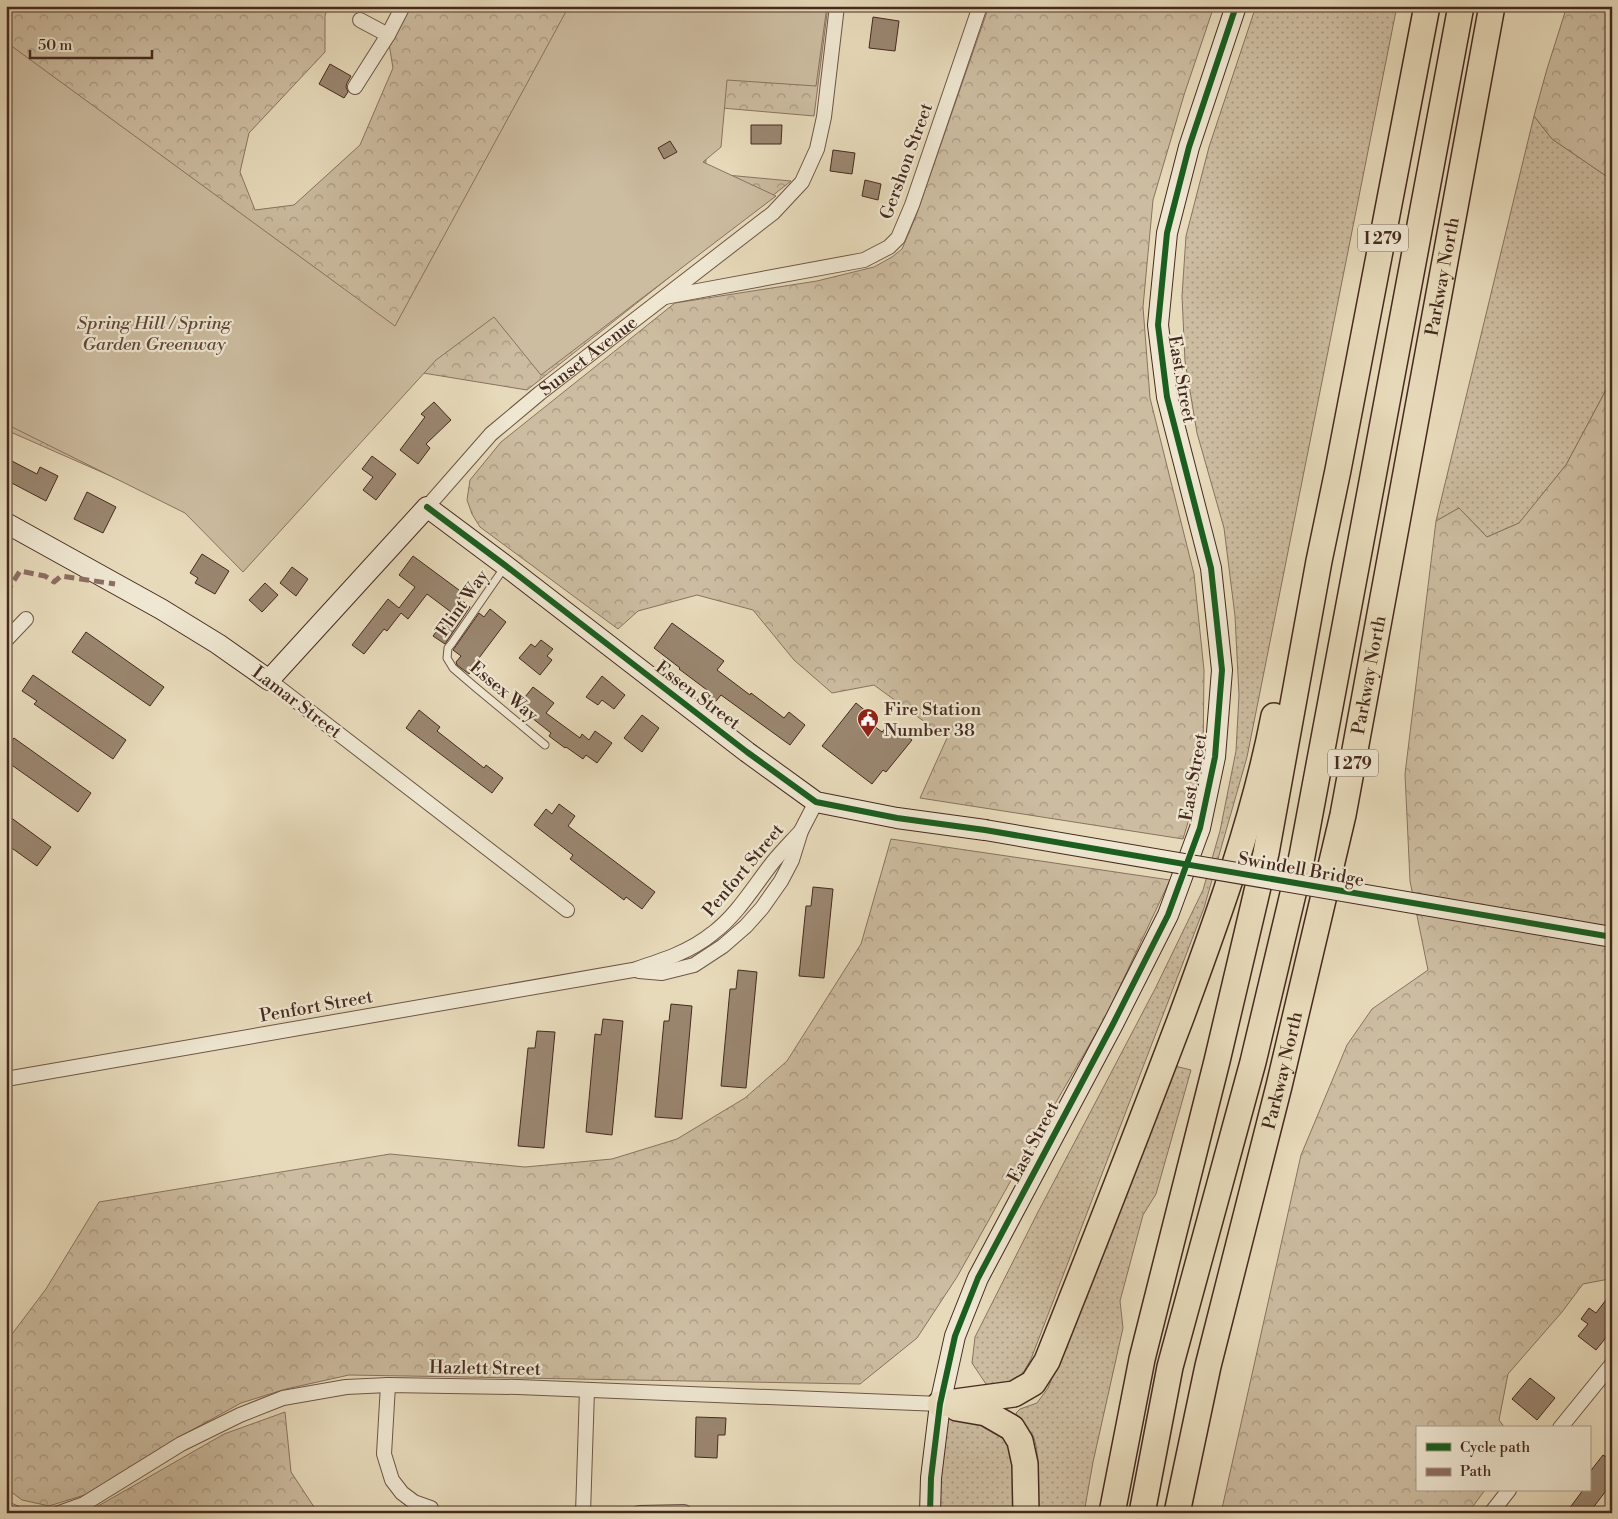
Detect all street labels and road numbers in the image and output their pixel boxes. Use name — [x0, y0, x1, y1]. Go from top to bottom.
street label: Gershon Street — [875, 99, 938, 223]
street label: Parkway North — [1420, 215, 1465, 338]
road number: I 279 — [1358, 224, 1408, 252]
street label: Sunset Avenue — [535, 311, 642, 401]
street label: East Street — [1162, 333, 1201, 425]
street label: Flint Way — [431, 565, 494, 641]
street label: Parkway North — [1347, 613, 1392, 736]
street label: Essex Way — [465, 656, 543, 727]
street label: Essen Street — [651, 656, 745, 735]
street label: Lamar Street — [247, 661, 347, 744]
street label: East Street — [1174, 731, 1213, 823]
road number: I 279 — [1328, 750, 1378, 776]
street label: Penfort Street — [698, 819, 789, 922]
street label: Swindell Bridge — [1236, 847, 1366, 892]
street label: Penfort Street — [258, 985, 375, 1028]
street label: Parkway North — [1257, 1009, 1308, 1132]
street label: East Street — [1003, 1097, 1065, 1187]
street label: Hazlett Street — [429, 1356, 542, 1381]

